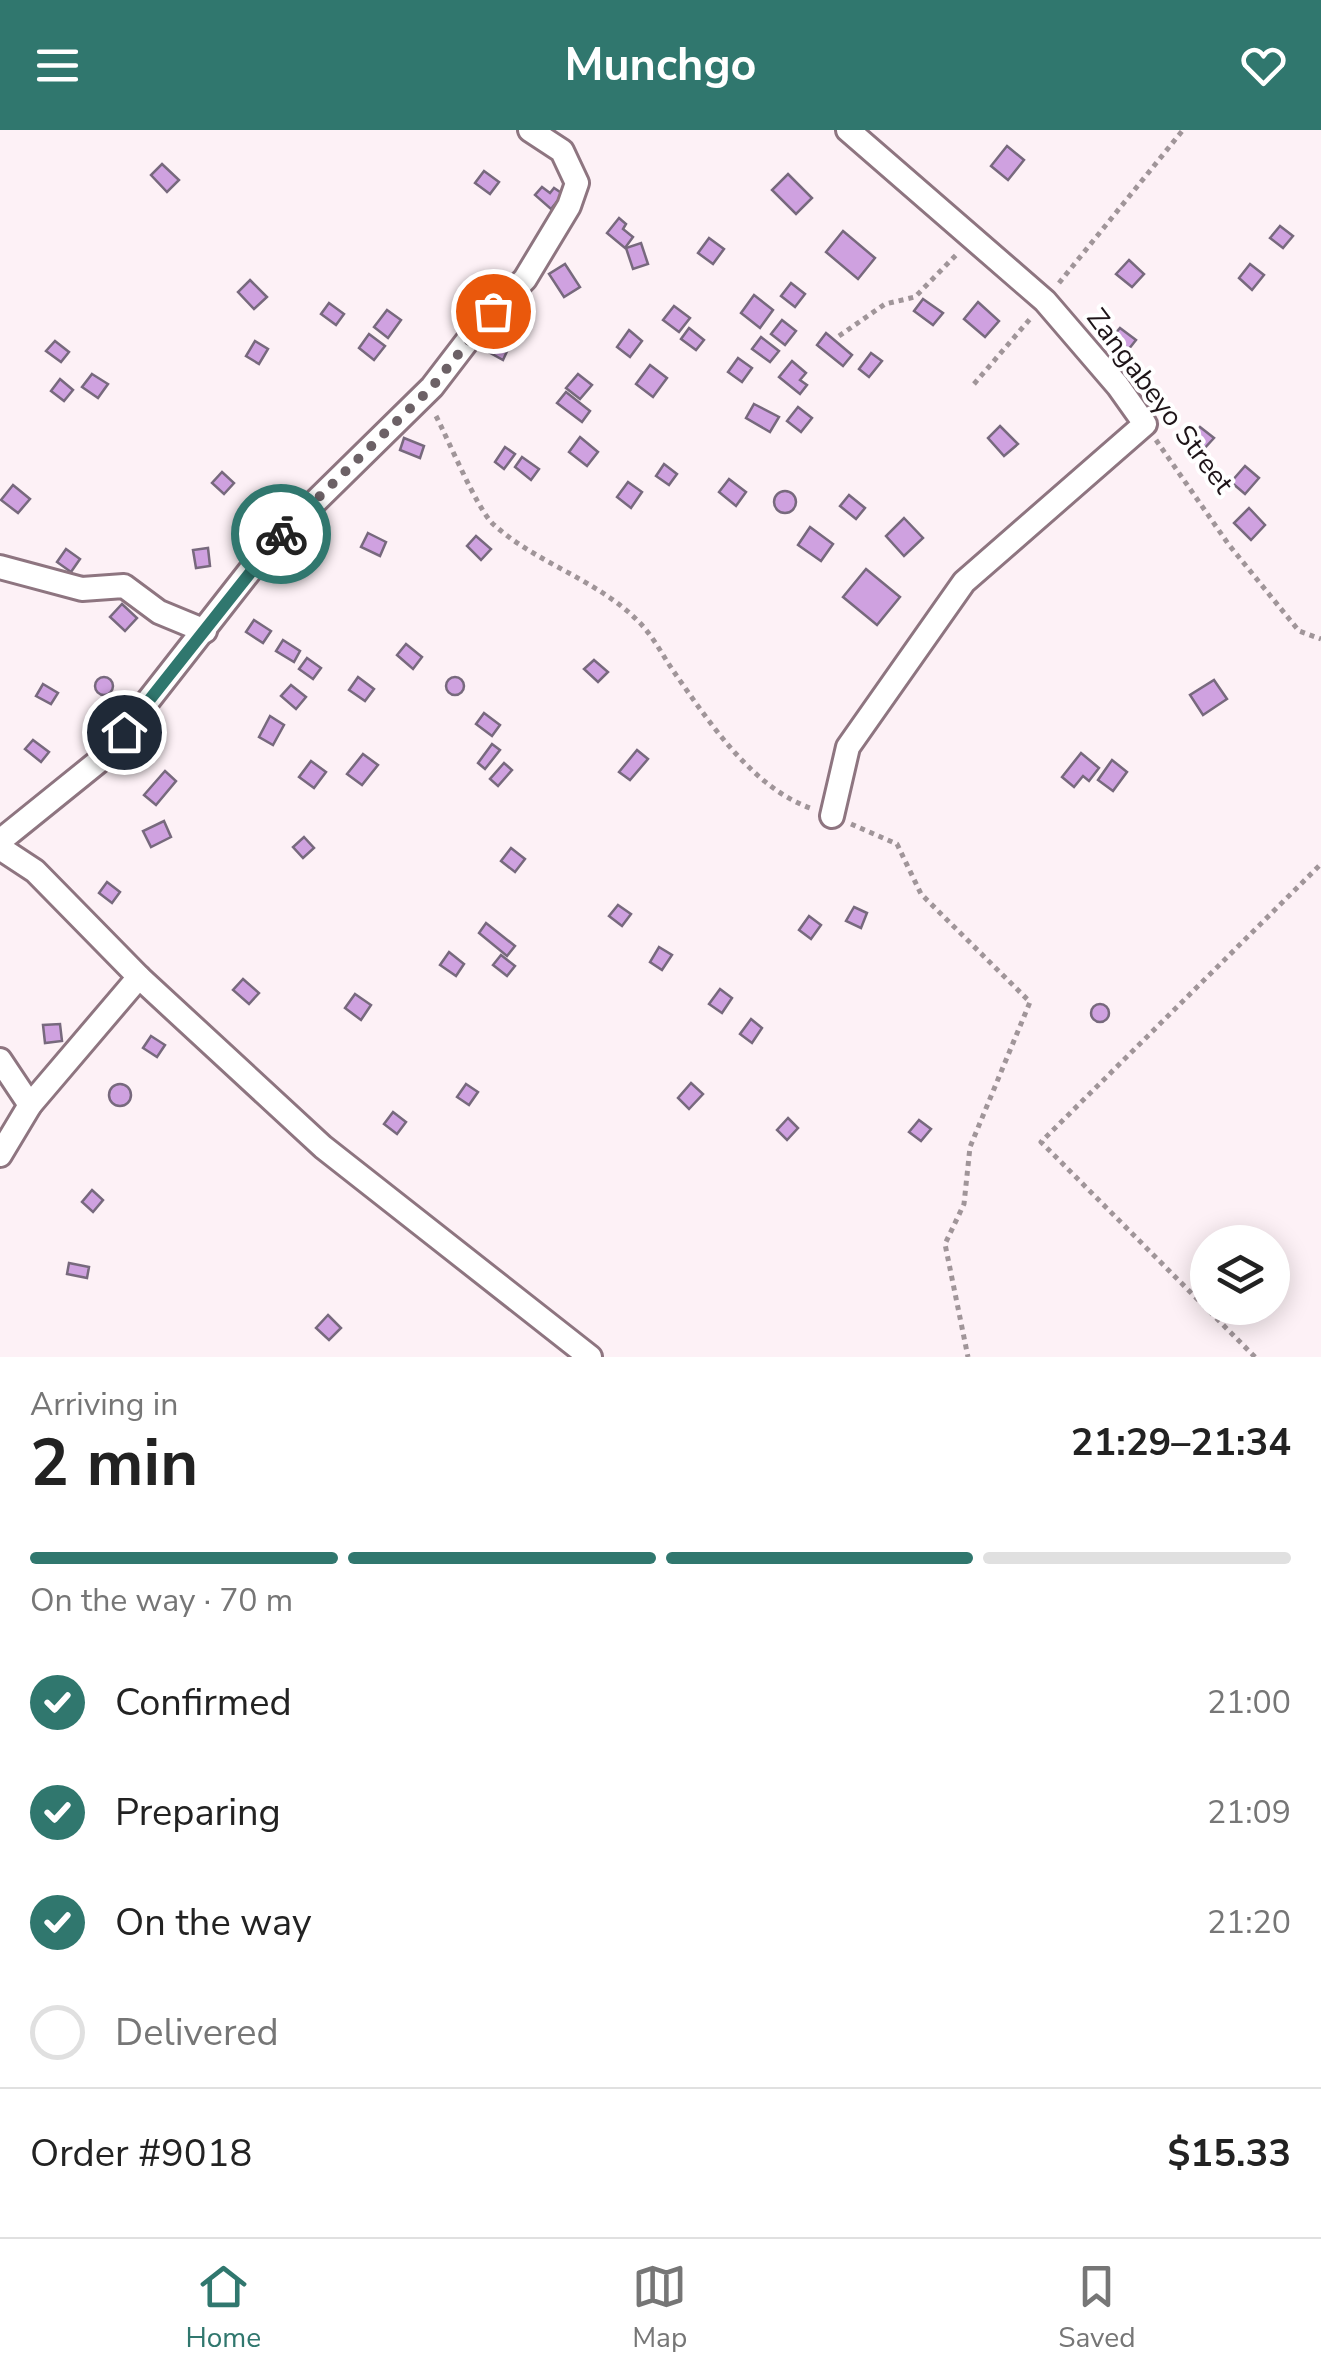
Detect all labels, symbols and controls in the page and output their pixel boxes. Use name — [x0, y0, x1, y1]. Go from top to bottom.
text: Munchgo — [564, 35, 757, 96]
icon: menu — [30, 38, 85, 93]
icon: heart — [1236, 38, 1291, 93]
pin — [451, 269, 536, 354]
icon: bag — [466, 284, 521, 339]
street label: Zangabeyo Street — [1078, 301, 1242, 501]
courier — [231, 484, 331, 584]
icon: bike — [254, 507, 309, 562]
pin — [82, 690, 167, 775]
icon: home — [97, 705, 152, 760]
map controls — [1190, 1225, 1290, 1325]
button: layers — [1190, 1225, 1290, 1325]
text: Arriving in — [30, 1383, 178, 1426]
text: 21:29–21:34 — [1071, 1417, 1291, 1468]
text: 2 min — [30, 1419, 198, 1508]
text: On the way · 70 m — [30, 1579, 293, 1622]
icon: check — [30, 1675, 85, 1730]
text: Confirmed — [115, 1677, 292, 1728]
text: 21:00 — [1207, 1681, 1291, 1724]
icon: check — [30, 1785, 85, 1840]
text: Preparing — [115, 1787, 281, 1838]
text: 21:09 — [1207, 1791, 1291, 1834]
icon: check — [30, 1895, 85, 1950]
text: On the way — [115, 1897, 311, 1948]
text: 21:20 — [1207, 1901, 1291, 1944]
text: Delivered — [115, 2007, 279, 2058]
text: Order #9018 — [30, 2128, 252, 2179]
text: $15.33 — [1168, 2128, 1291, 2179]
tab: Home — [185, 2259, 261, 2357]
tab: Map — [632, 2259, 687, 2357]
tab: Saved — [1058, 2259, 1136, 2357]

